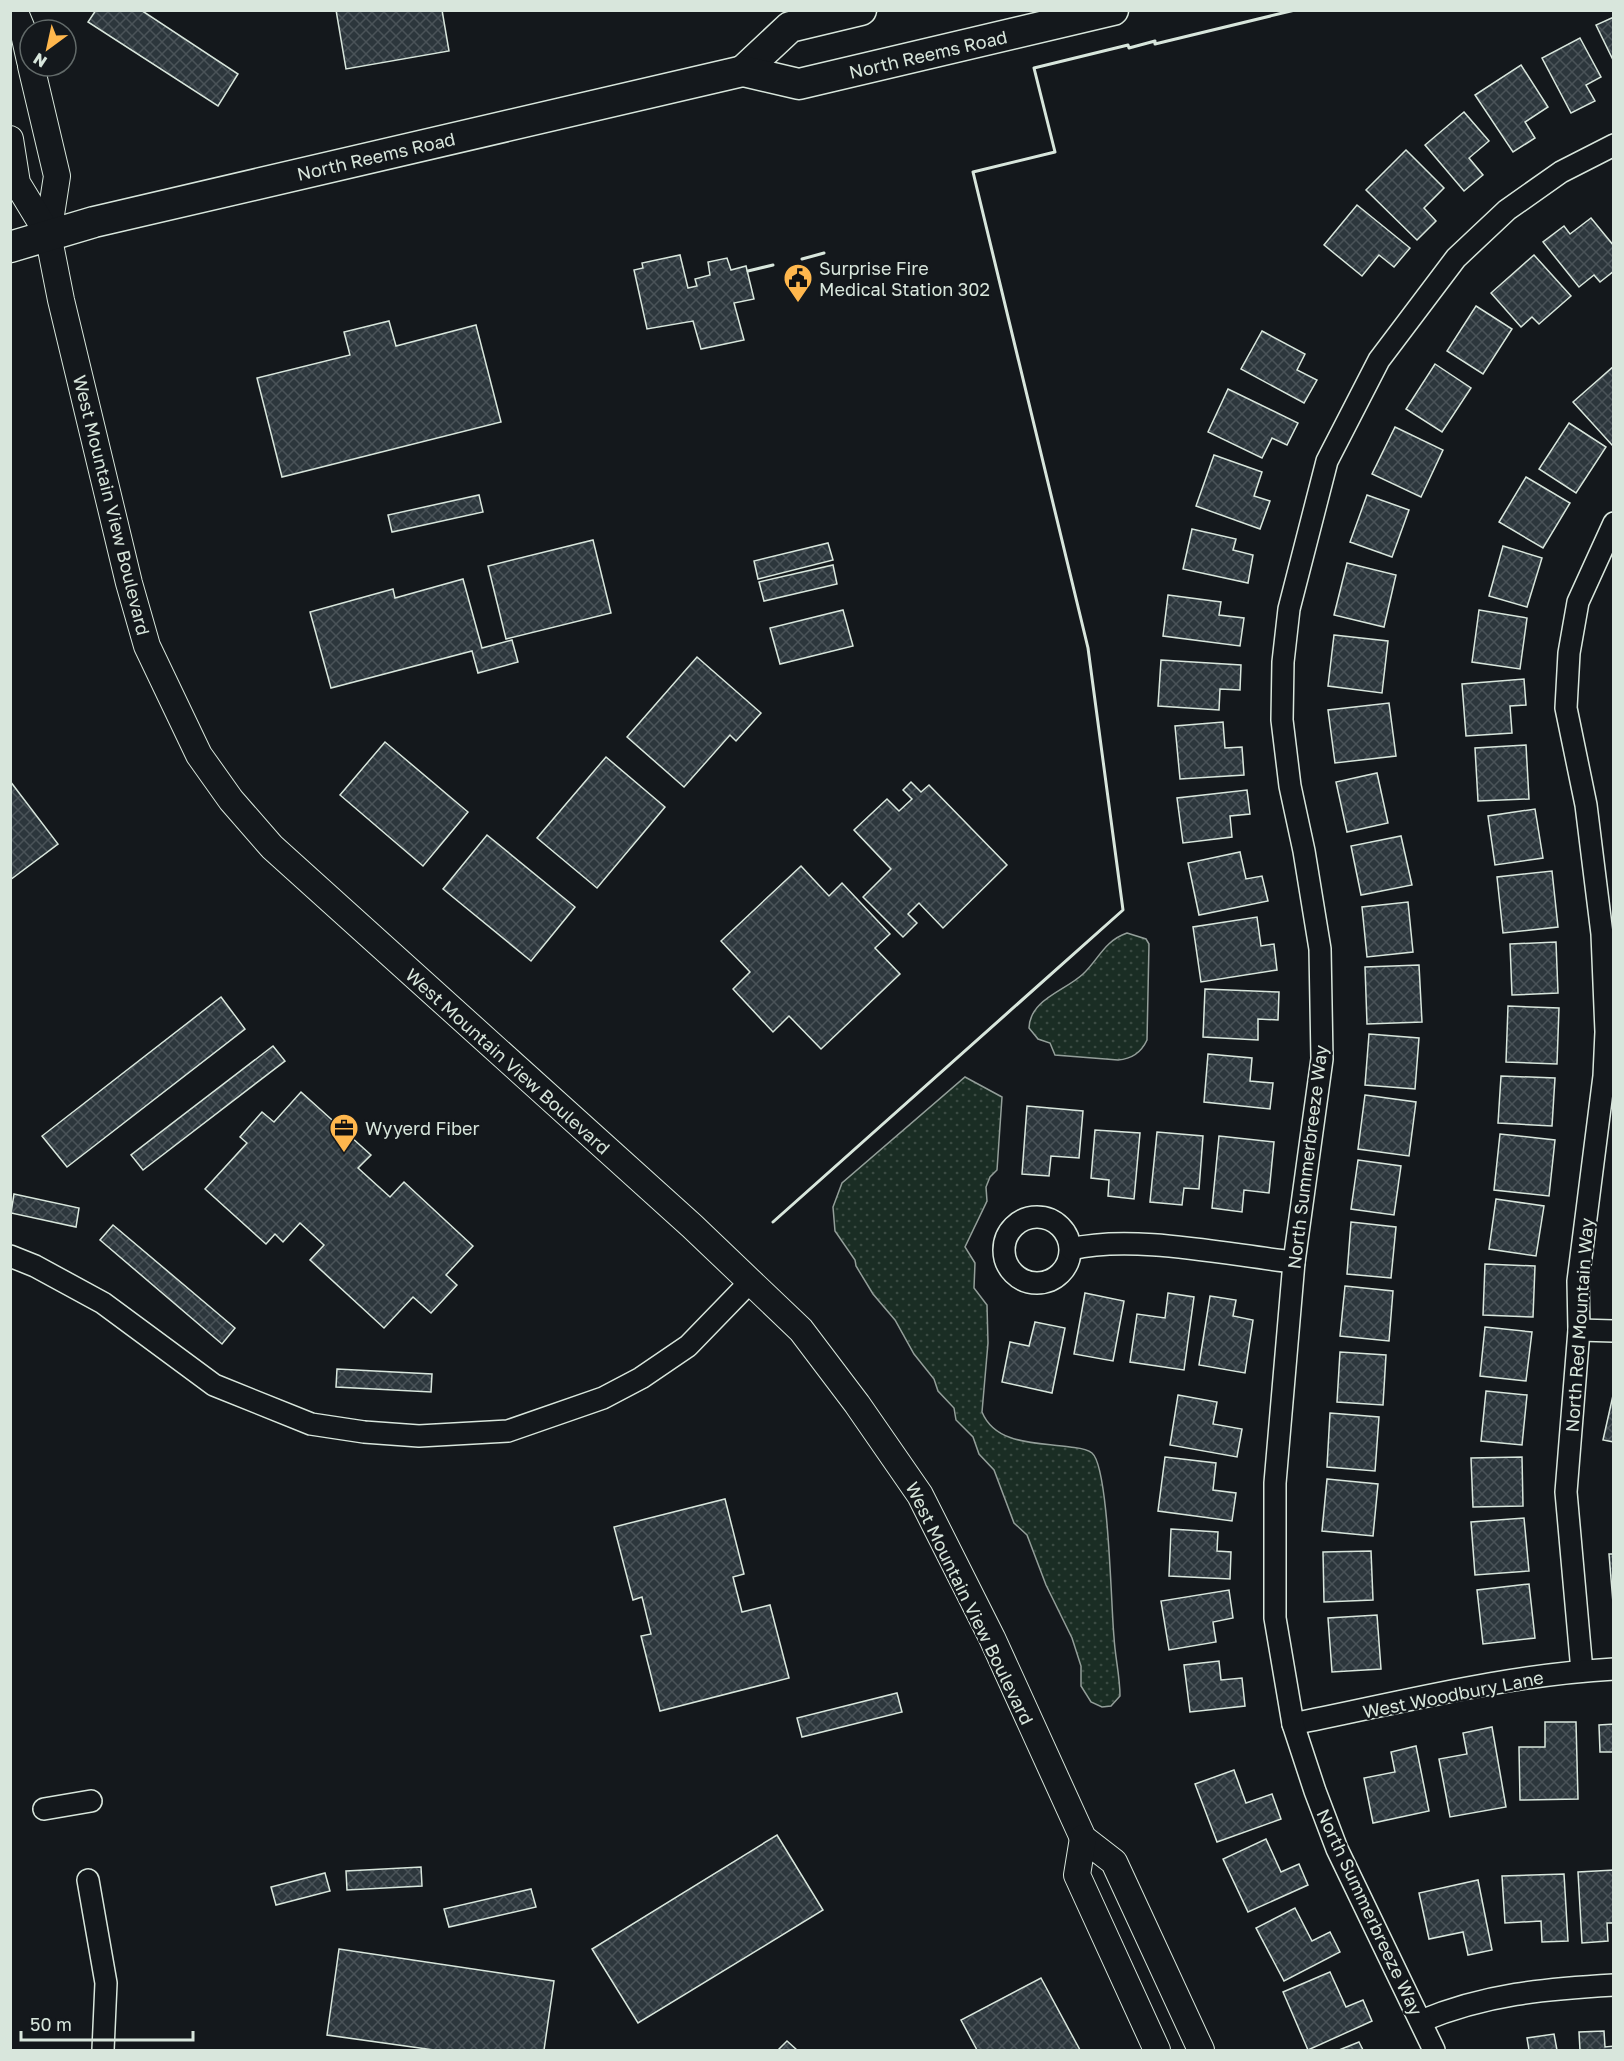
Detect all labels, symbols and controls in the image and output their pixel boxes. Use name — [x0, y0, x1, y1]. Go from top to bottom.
north arrow — [18, 18, 78, 78]
street label: North Reems Road — [847, 25, 1009, 83]
text: N — [29, 49, 50, 72]
street label: North Reems Road — [295, 127, 457, 185]
place label: Surprise Fire Medical Station 302 — [819, 257, 990, 300]
public building icon: Surprise Fire Medical Station 302 — [782, 262, 814, 304]
street label: West Mountain View Boulevard — [69, 373, 155, 637]
street label: West Mountain View Boulevard — [401, 963, 615, 1159]
street label: North Summerbreeze Way — [1282, 1044, 1332, 1270]
office icon: Wyyerd Fiber — [328, 1112, 360, 1154]
place label: Wyyerd Fiber — [365, 1117, 480, 1139]
street label: North Red Mountain Way — [1561, 1217, 1597, 1433]
street label: West Mountain View Boulevard — [902, 1478, 1038, 1728]
street label: West Woodbury Lane — [1361, 1666, 1545, 1722]
street label: North Summerbreeze Way — [1312, 1805, 1428, 2019]
scale bar — [21, 2004, 194, 2042]
text: 50 m — [30, 2013, 72, 2035]

